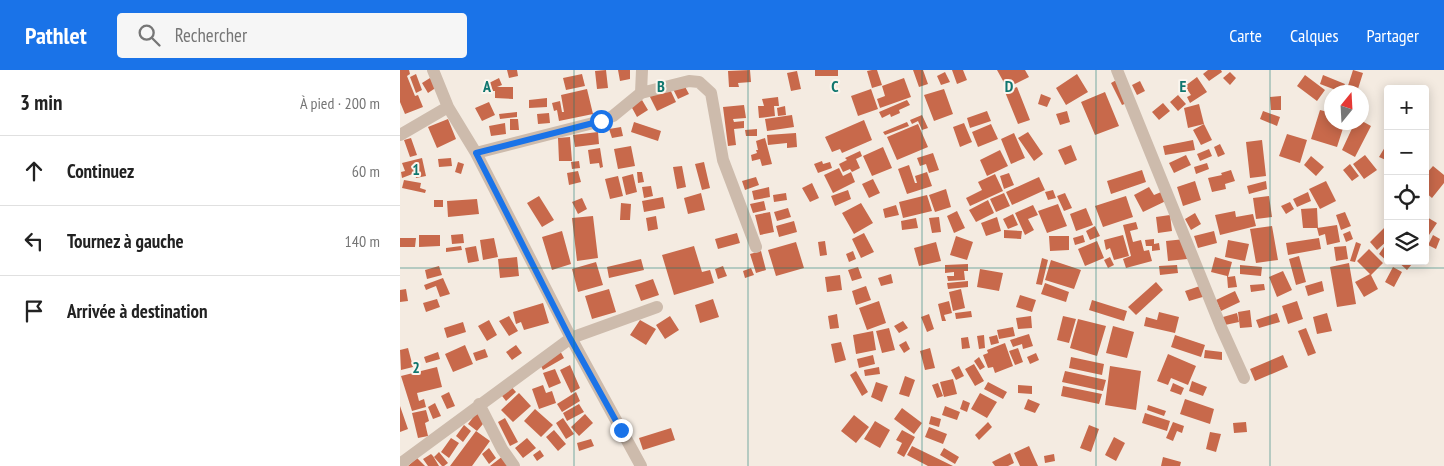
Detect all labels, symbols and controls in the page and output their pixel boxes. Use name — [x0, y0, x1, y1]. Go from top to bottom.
search box — [117, 13, 467, 58]
text: Pathlet — [25, 20, 87, 51]
icon: search — [135, 21, 163, 49]
text: Rechercher — [175, 23, 247, 47]
text: Carte — [1229, 24, 1262, 47]
text: Calques — [1290, 24, 1339, 47]
text: Partager — [1367, 24, 1419, 47]
text: A — [482, 76, 492, 96]
text: B — [657, 76, 665, 96]
text: C — [831, 76, 839, 96]
text: D — [1005, 76, 1014, 96]
text: E — [1180, 76, 1187, 96]
north arrow — [1324, 85, 1369, 130]
map controls — [1384, 85, 1429, 265]
button: + — [1384, 85, 1429, 130]
text: 3 min — [20, 89, 62, 116]
text: À pied · 200 m — [300, 93, 380, 113]
route start — [590, 110, 613, 133]
button: − — [1384, 130, 1429, 175]
icon: ahead — [20, 157, 48, 185]
text: Continuez — [67, 159, 134, 183]
text: 1 — [412, 159, 420, 179]
text: 60 m — [352, 161, 380, 181]
button: locate — [1384, 175, 1429, 220]
button: layers — [1384, 220, 1429, 265]
icon: left — [20, 227, 48, 255]
text: Tournez à gauche — [67, 229, 184, 253]
text: 140 m — [345, 231, 380, 251]
icon: arrive — [20, 297, 48, 325]
text: Arrivée à destination — [67, 299, 208, 323]
text: 2 — [412, 357, 420, 377]
route end — [610, 419, 633, 442]

